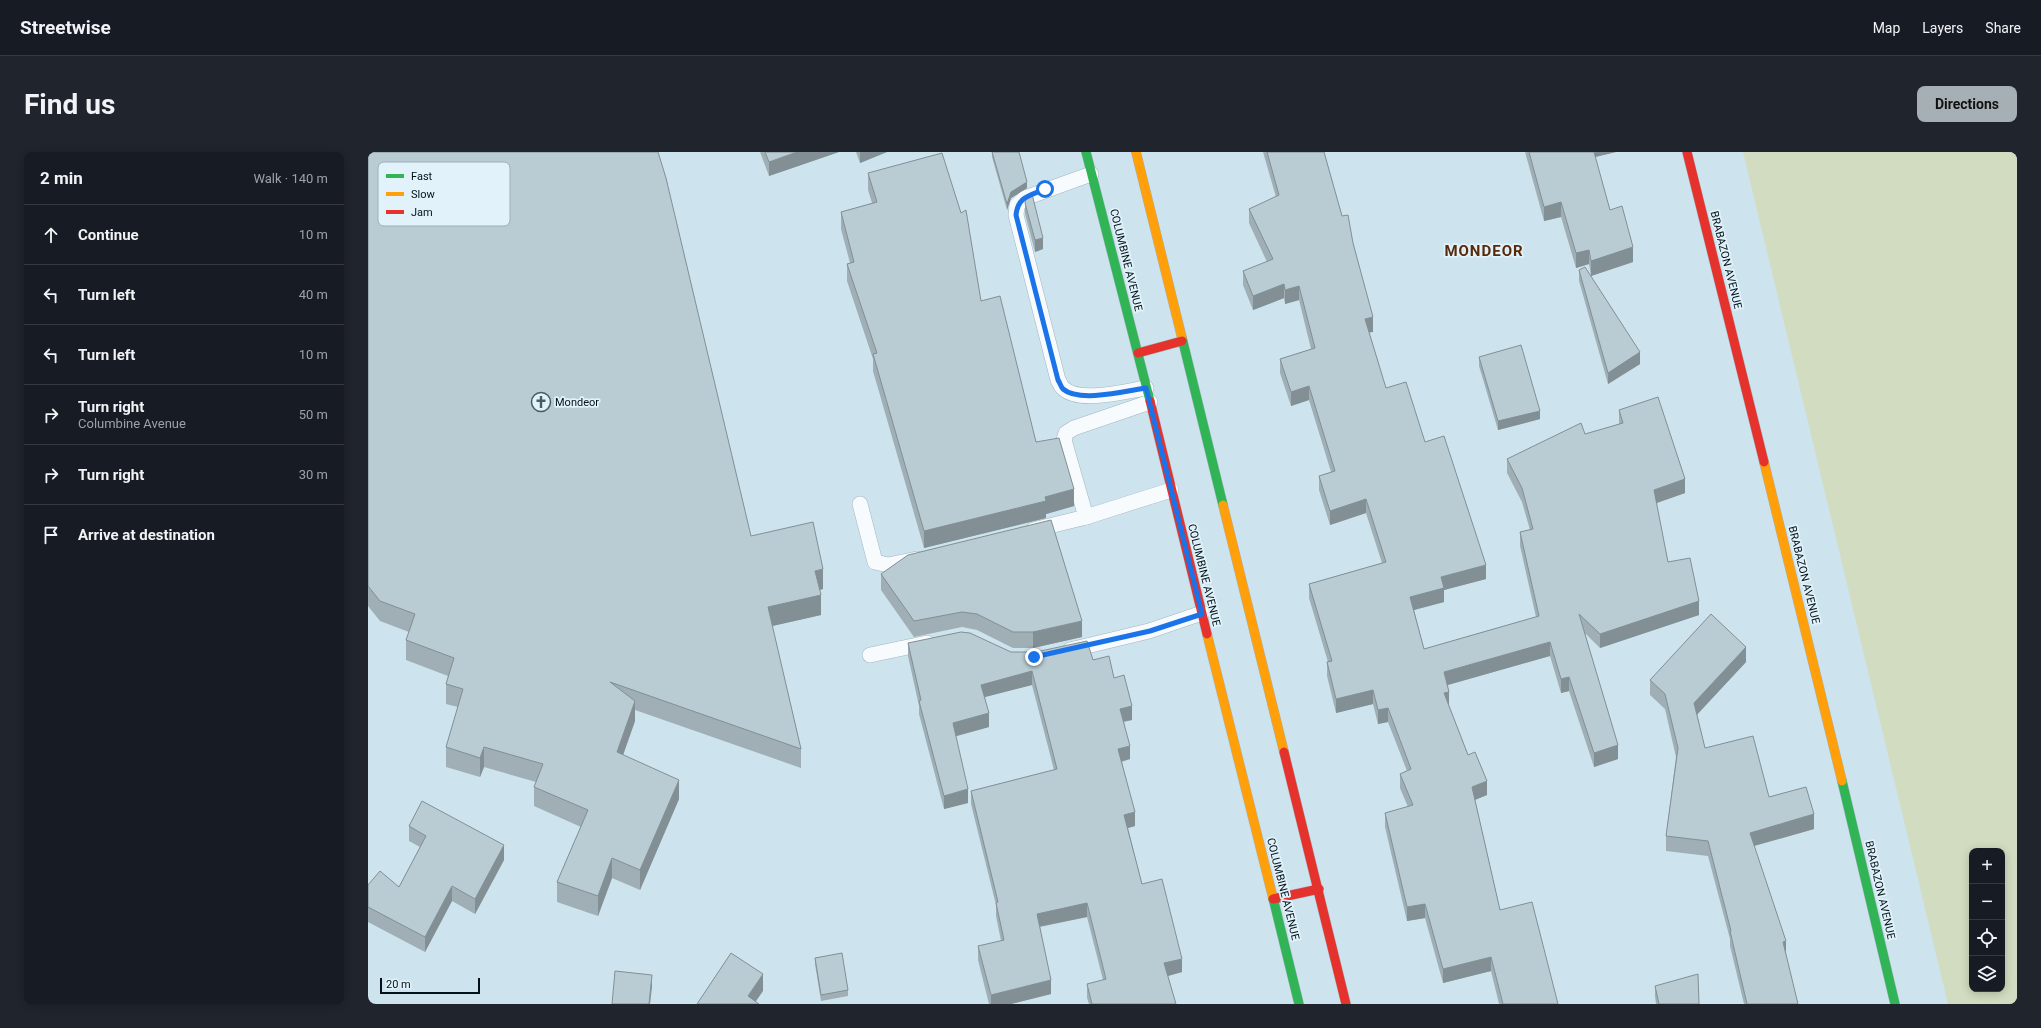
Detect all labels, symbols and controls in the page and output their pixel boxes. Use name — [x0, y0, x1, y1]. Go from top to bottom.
text: Streetwise — [20, 16, 111, 39]
text: Map — [1873, 20, 1900, 36]
text: Layers — [1922, 20, 1963, 36]
text: Share — [1985, 20, 2021, 36]
button: Directions — [1917, 86, 2017, 122]
text: Find us — [24, 88, 115, 121]
legend — [378, 162, 510, 226]
text: 2 min — [40, 168, 83, 188]
text: Fast — [411, 170, 433, 183]
text: Walk · 140 m — [253, 171, 328, 186]
route start — [1036, 180, 1054, 198]
text: Slow — [411, 188, 435, 201]
text: Jam — [411, 206, 433, 219]
street label: COLUMBINE AVENUE — [1107, 208, 1145, 312]
street label: BRABAZON AVENUE — [1708, 210, 1744, 310]
icon: ahead — [40, 224, 62, 246]
text: Continue — [78, 226, 139, 244]
text: 10 m — [299, 227, 328, 242]
district label: MONDEOR — [1444, 242, 1524, 260]
icon: left — [40, 284, 62, 306]
text: Turn left — [78, 286, 135, 304]
text: 40 m — [299, 287, 328, 302]
icon: left — [40, 344, 62, 366]
text: Turn left — [78, 346, 135, 364]
text: 10 m — [299, 347, 328, 362]
church icon: Mondeor — [530, 391, 552, 413]
place label: Mondeor — [555, 396, 599, 409]
text: Turn right — [78, 398, 144, 416]
icon: right — [40, 404, 62, 426]
text: 50 m — [299, 407, 328, 422]
text: Columbine Avenue — [78, 416, 186, 431]
icon: right — [40, 464, 62, 486]
text: Turn right — [78, 466, 144, 484]
text: 30 m — [299, 467, 328, 482]
street label: COLUMBINE AVENUE — [1185, 523, 1223, 627]
icon: arrive — [40, 524, 62, 546]
street label: BRABAZON AVENUE — [1786, 525, 1822, 625]
text: Arrive at destination — [78, 526, 215, 544]
route end — [1025, 648, 1043, 666]
street label: COLUMBINE AVENUE — [1264, 837, 1302, 941]
street label: BRABAZON AVENUE — [1862, 840, 1898, 940]
map controls — [1969, 848, 2005, 992]
button: + — [1969, 848, 2005, 884]
button: − — [1969, 884, 2005, 920]
button: locate — [1969, 920, 2005, 956]
button: layers — [1969, 956, 2005, 992]
scale bar — [380, 976, 480, 995]
text: 20 m — [386, 978, 411, 991]

